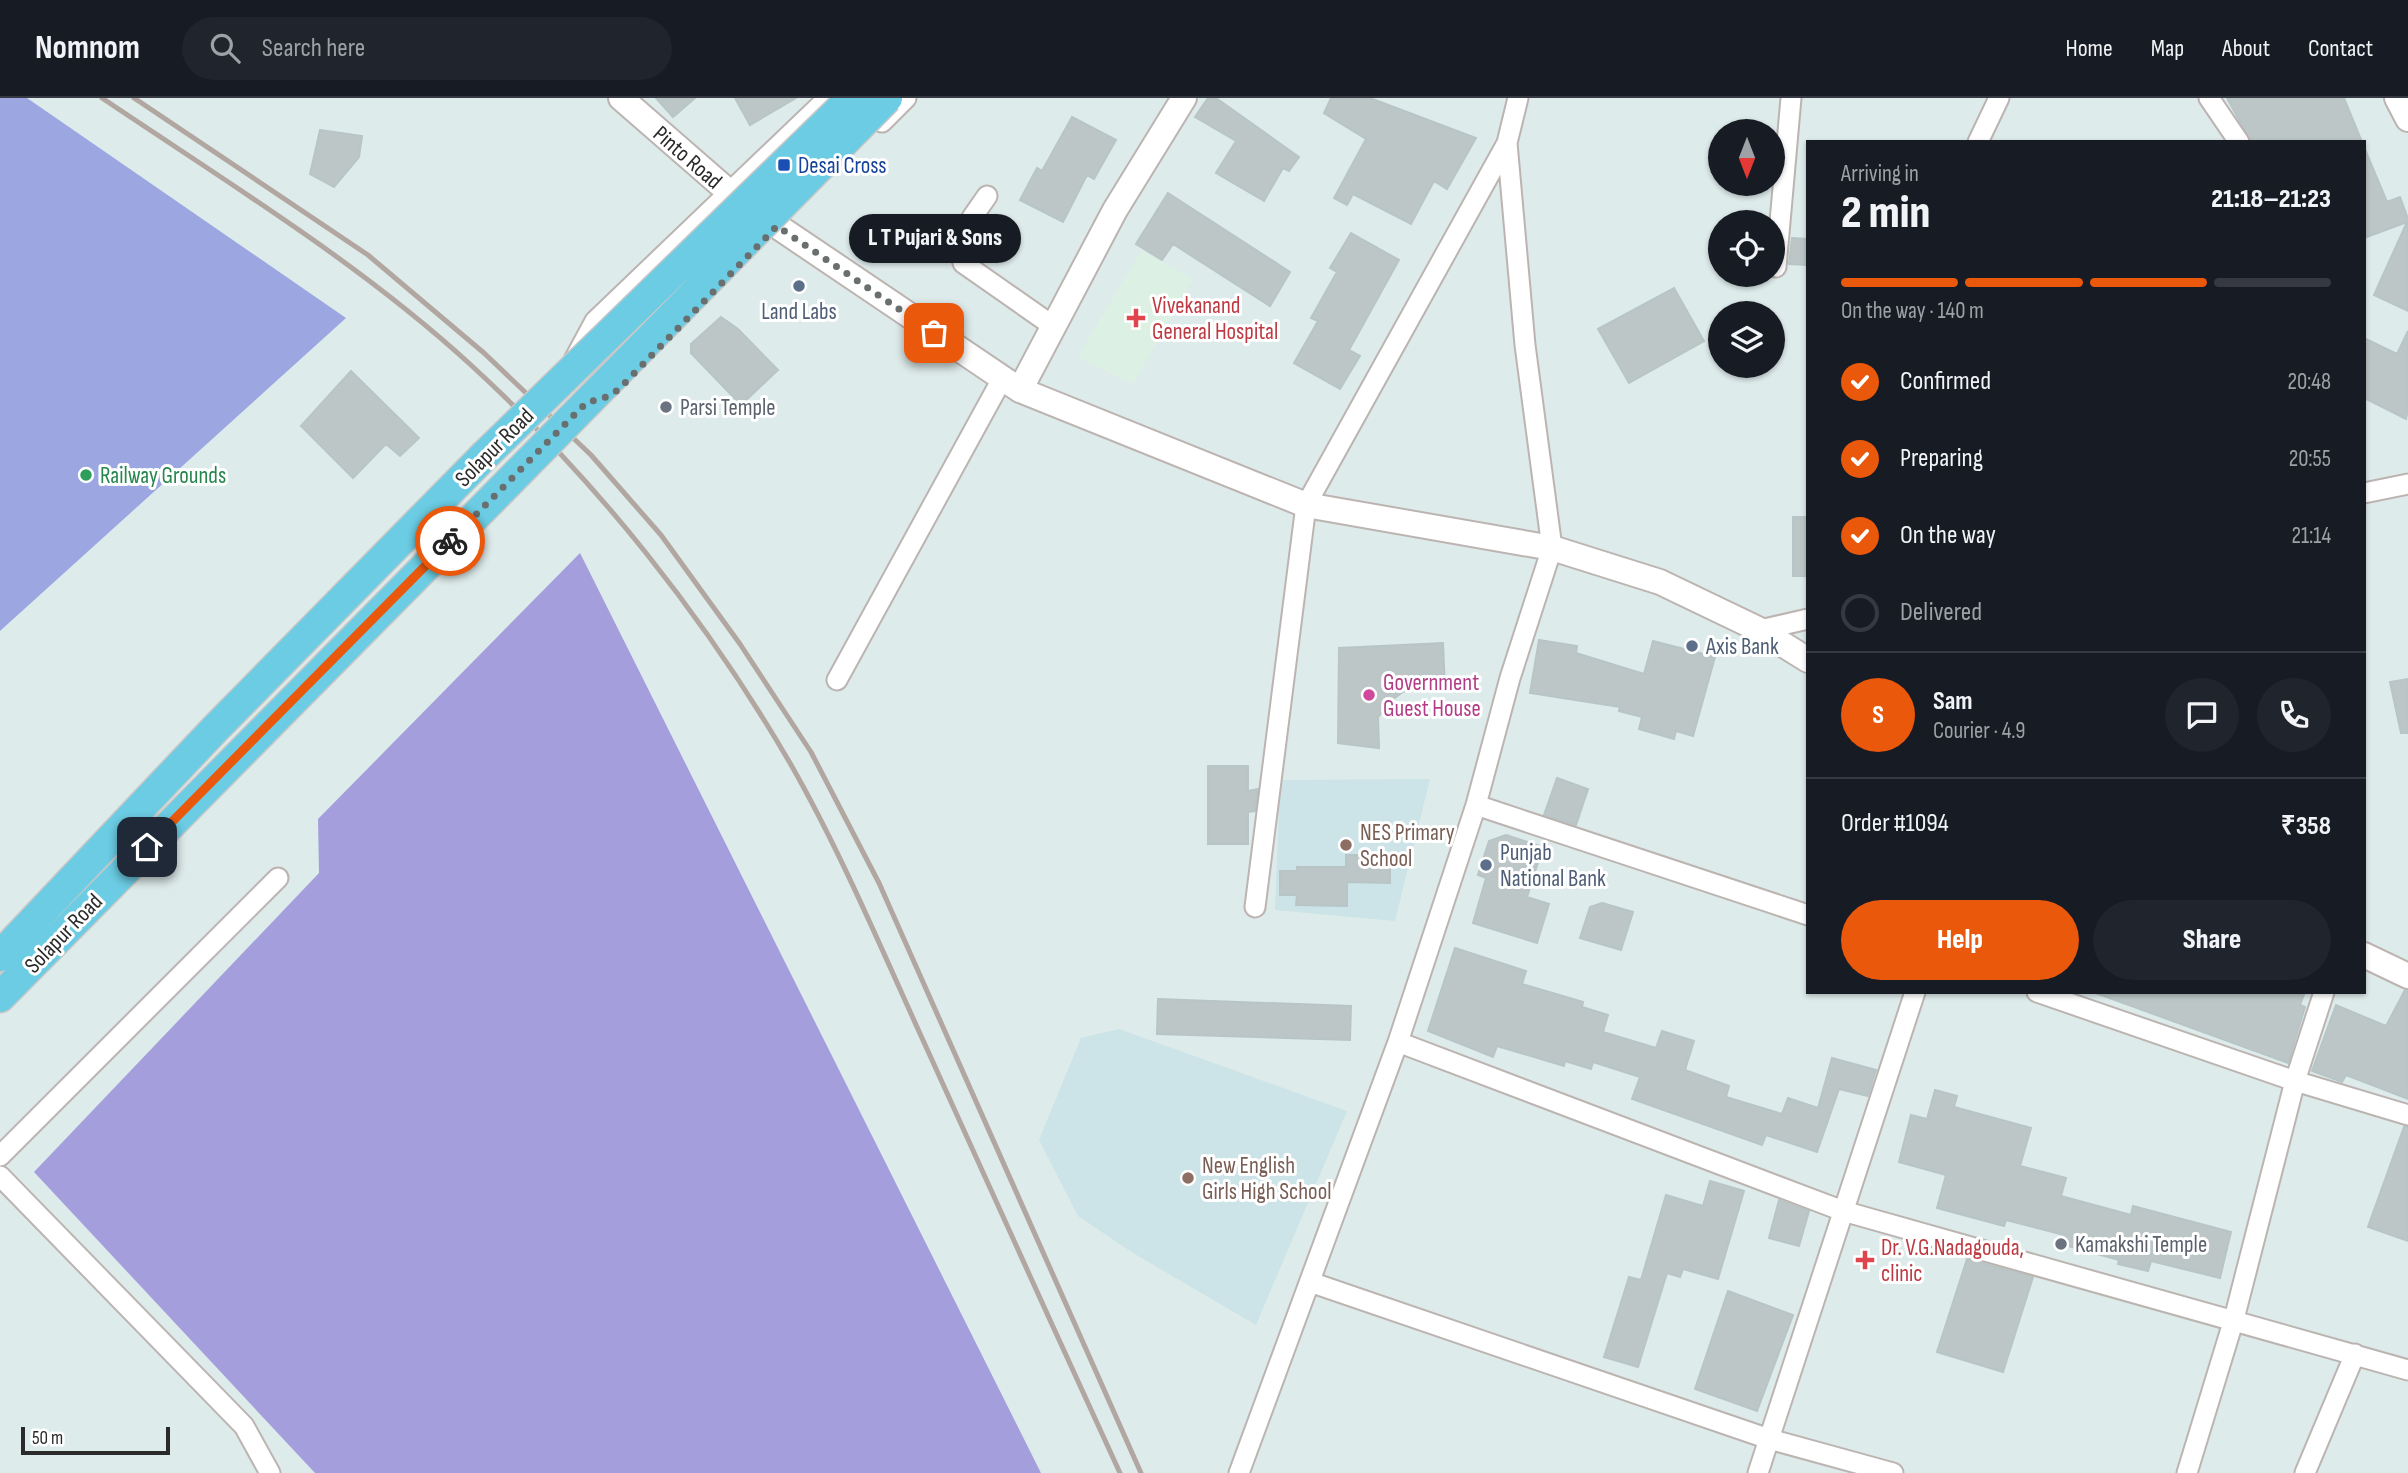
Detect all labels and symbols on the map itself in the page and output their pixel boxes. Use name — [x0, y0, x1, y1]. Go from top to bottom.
north arrow — [1708, 119, 1785, 196]
street label: Pinto Road — [647, 120, 728, 195]
place label: Desai Cross — [798, 152, 887, 180]
marker: Desai Cross — [776, 157, 792, 173]
callout: L T Pujari & Sons — [848, 214, 1020, 263]
marker: Land Labs — [791, 278, 807, 294]
place label: Vivekanand General Hospital — [1152, 292, 1278, 346]
place label: Land Labs — [761, 298, 837, 326]
pin — [904, 303, 964, 363]
marker: Vivekanand General Hospital — [1126, 308, 1146, 328]
place label: Parsi Temple — [680, 394, 776, 422]
marker: Parsi Temple — [658, 399, 674, 415]
street label: Solapur Road — [449, 402, 540, 493]
place label: Railway Grounds — [100, 462, 226, 490]
marker: Railway Grounds — [78, 467, 94, 483]
courier — [415, 506, 485, 576]
place label: Axis Bank — [1705, 633, 1779, 661]
marker: Axis Bank — [1684, 638, 1700, 654]
place label: Government Guest House — [1383, 669, 1481, 723]
marker: Government Guest House — [1361, 687, 1377, 703]
pin — [117, 817, 177, 877]
place label: NES Primary School — [1360, 819, 1455, 873]
marker: NES Primary School — [1338, 837, 1354, 853]
place label: Punjab National Bank — [1500, 839, 1606, 893]
marker: Punjab National Bank — [1478, 857, 1494, 873]
street label: Solapur Road — [19, 888, 109, 979]
place label: New English Girls High School — [1202, 1152, 1332, 1206]
marker: New English Girls High School — [1180, 1170, 1196, 1186]
place label: Kamakshi Temple — [2075, 1231, 2207, 1259]
place label: Dr. V.G.Nadagouda, clinic — [1881, 1234, 2024, 1288]
marker: Kamakshi Temple — [2053, 1236, 2069, 1252]
marker: Dr. V.G.Nadagouda, clinic — [1855, 1250, 1875, 1270]
scale bar — [21, 1424, 170, 1456]

